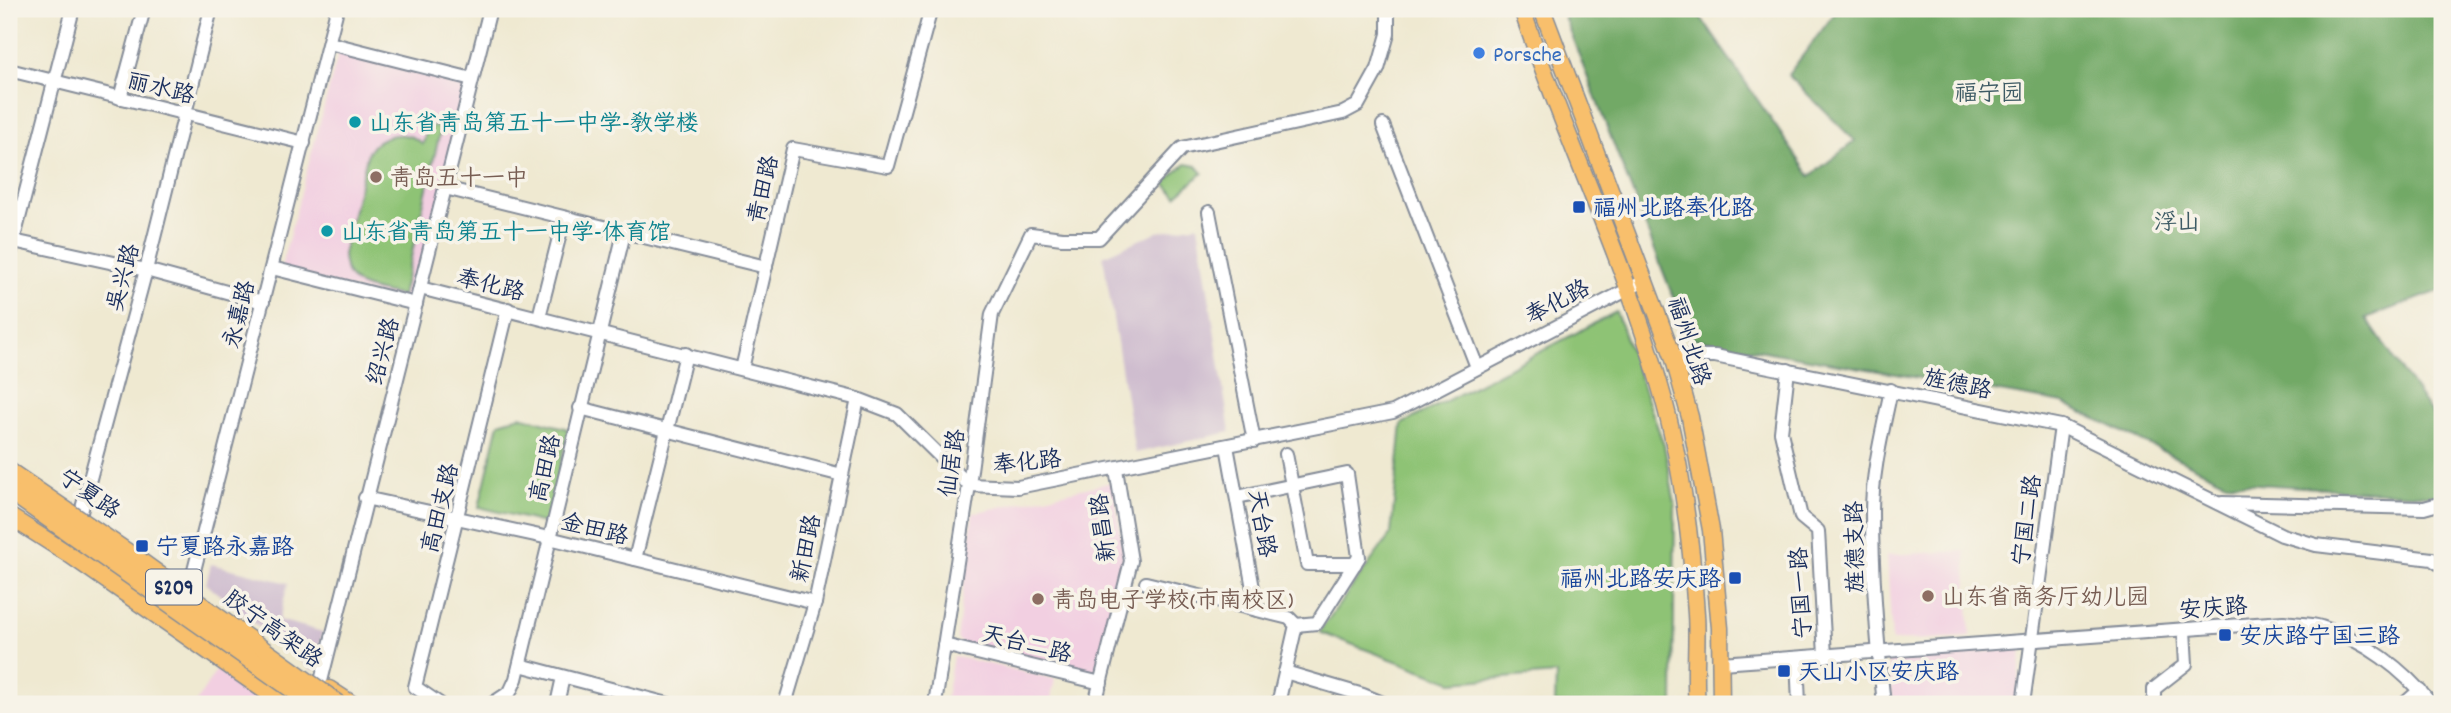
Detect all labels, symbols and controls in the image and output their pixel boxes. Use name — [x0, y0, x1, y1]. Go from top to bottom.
place label: Porsche — [1493, 40, 1562, 73]
marker: Porsche — [1471, 45, 1487, 61]
street label: 丽水路 — [123, 66, 198, 115]
park label: 福宁园 — [1955, 79, 2024, 112]
place label: 山东省青岛第五十一中学-教学楼 — [369, 109, 699, 142]
marker: 山东省青岛第五十一中学-教学楼 — [347, 114, 363, 130]
street label: 青田路 — [742, 152, 789, 227]
place label: 青岛五十一中 — [390, 164, 528, 197]
marker: 青岛五十一中 — [368, 169, 384, 185]
place label: 福州北路奉化路 — [1593, 194, 1754, 227]
marker: 福州北路奉化路 — [1571, 199, 1587, 215]
park label: 浮山 — [2154, 208, 2200, 241]
place label: 山东省青岛第五十一中学-体育馆 — [341, 218, 671, 251]
marker: 山东省青岛第五十一中学-体育馆 — [319, 223, 335, 239]
street label: 吴兴路 — [101, 240, 150, 316]
street label: 奉化路 — [453, 263, 528, 312]
street label: 奉化路 — [1520, 273, 1597, 335]
street label: 永嘉路 — [217, 277, 266, 352]
street label: 福州北路 — [1657, 293, 1717, 391]
street label: 绍兴路 — [361, 314, 410, 390]
street label: 旌德路 — [1920, 363, 1994, 410]
street label: 仙居路 — [933, 427, 976, 500]
street label: 高田路 — [524, 431, 571, 506]
street label: 奉化路 — [991, 444, 1063, 484]
street label: 高田支路 — [415, 460, 470, 557]
street label: 宁夏路 — [50, 463, 126, 529]
street label: 宁国二路 — [2007, 473, 2052, 568]
street label: 天台路 — [1237, 487, 1282, 560]
street label: 新昌路 — [1085, 491, 1126, 564]
street label: 旌德支路 — [1840, 501, 1875, 593]
street label: 金田路 — [557, 507, 632, 556]
street label: 新田路 — [785, 512, 832, 586]
place label: 宁夏路永嘉路 — [156, 533, 294, 566]
marker: 宁夏路永嘉路 — [134, 538, 150, 554]
street label: 宁国一路 — [1785, 546, 1822, 640]
place label: 福州北路安庆路 — [1560, 565, 1721, 598]
road number: S209 — [146, 570, 202, 604]
marker: 福州北路安庆路 — [1727, 570, 1743, 586]
place label: 山东省商务厅幼儿园 — [1942, 583, 2149, 616]
street label: 胶宁高架路 — [216, 584, 328, 678]
place label: 青岛电子学校(市南校区) — [1052, 586, 1294, 619]
marker: 山东省商务厅幼儿园 — [1920, 588, 1936, 604]
marker: 青岛电子学校(市南校区) — [1030, 591, 1046, 607]
street label: 安庆路 — [2178, 592, 2249, 629]
street label: 天台二路 — [978, 619, 1075, 674]
place label: 安庆路宁国三路 — [2239, 622, 2400, 655]
marker: 安庆路宁国三路 — [2217, 627, 2233, 643]
place label: 天山小区安庆路 — [1798, 658, 1959, 691]
marker: 天山小区安庆路 — [1776, 663, 1792, 679]

